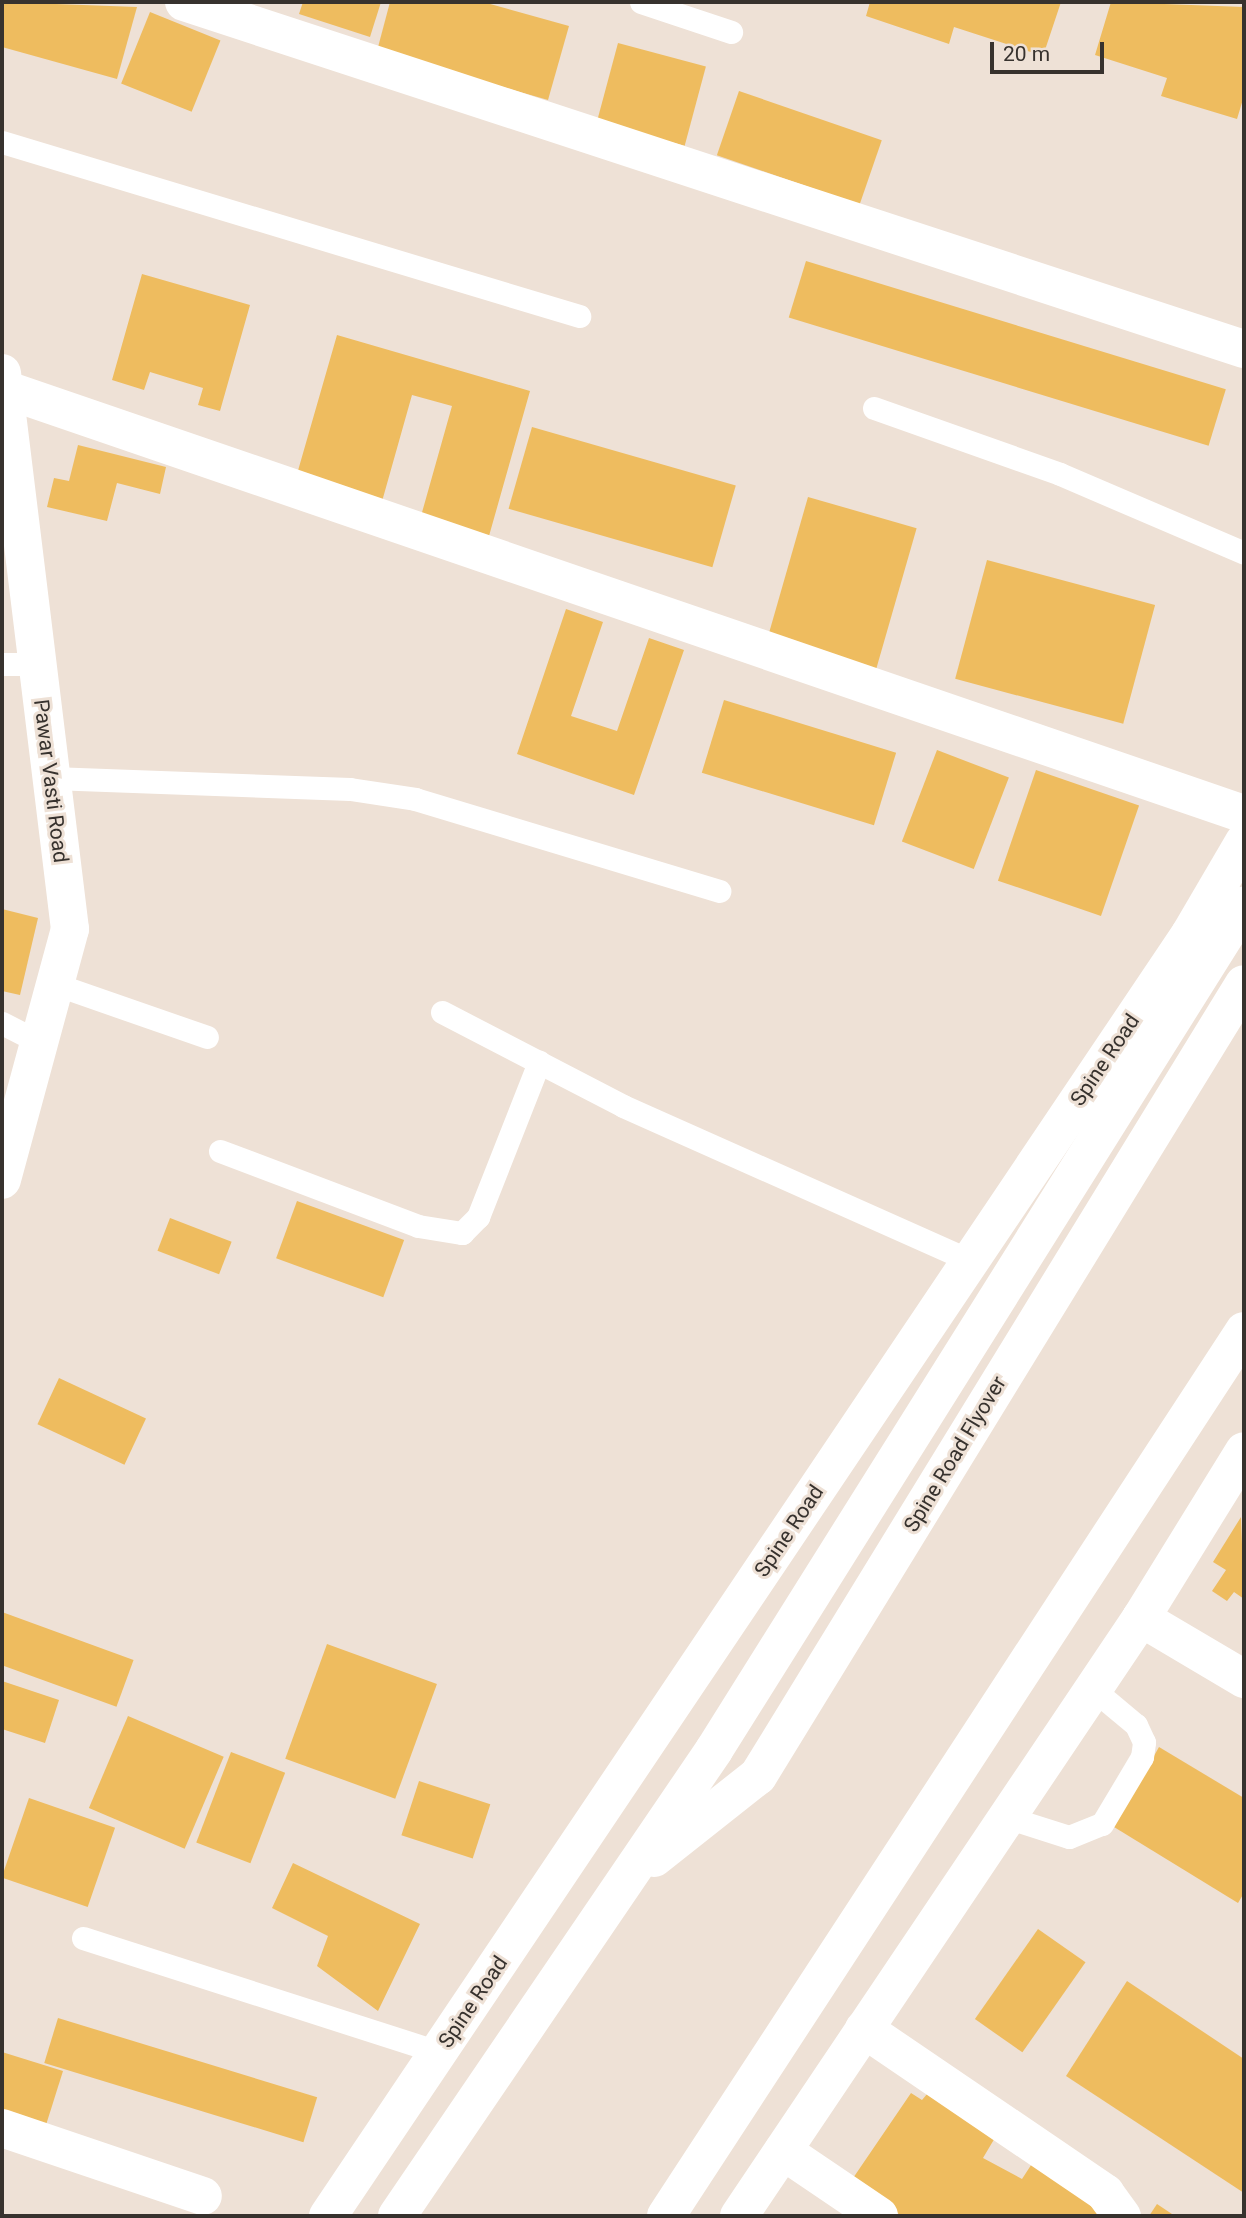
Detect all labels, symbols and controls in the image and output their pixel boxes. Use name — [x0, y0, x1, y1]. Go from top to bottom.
scale bar — [994, 28, 1108, 72]
text: 20 m — [1003, 42, 1050, 66]
street label: Pawar Vasti Road — [28, 698, 74, 864]
street label: Spine Road — [1065, 1009, 1145, 1111]
street label: Spine Road Flyover — [899, 1372, 1011, 1536]
street label: Spine Road — [749, 1480, 829, 1582]
street label: Spine Road — [433, 1951, 513, 2053]

